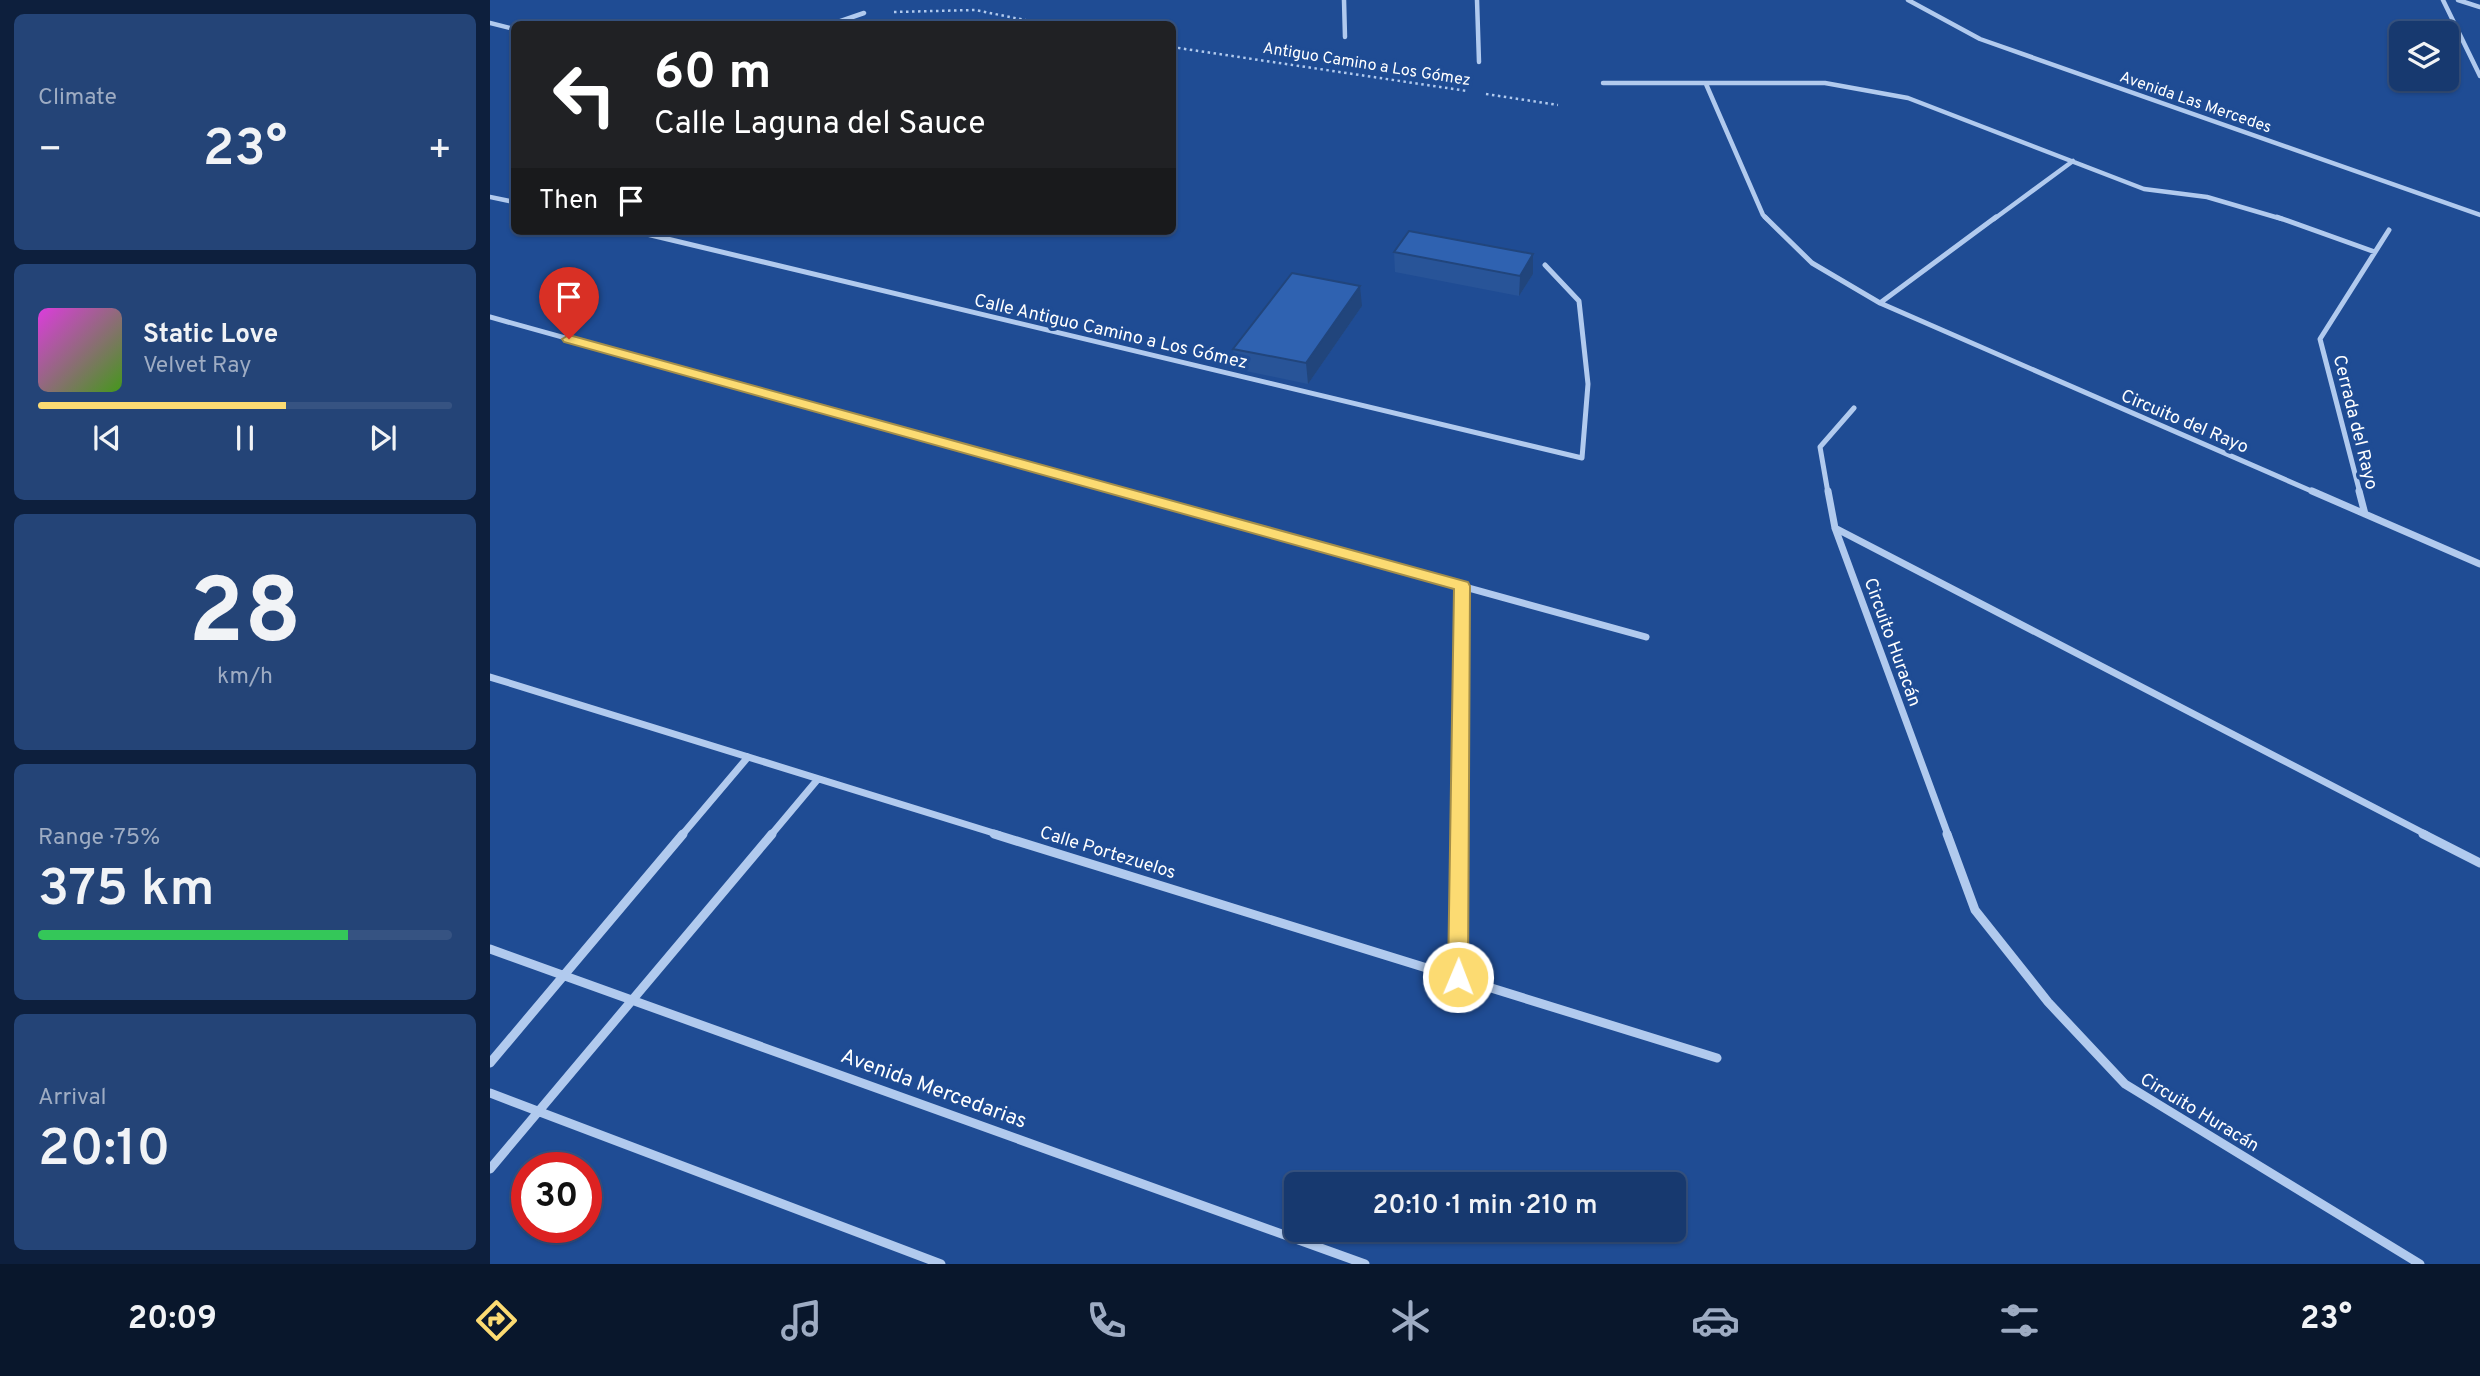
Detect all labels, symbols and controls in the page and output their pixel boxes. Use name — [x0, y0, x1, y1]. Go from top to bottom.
map controls — [2389, 21, 2459, 91]
button: layers — [2389, 21, 2459, 91]
street label: Antiguo Camino a Los Gómez — [1261, 39, 1472, 91]
text: 60 m — [654, 44, 772, 106]
icon: left — [539, 49, 630, 140]
street label: Avenida Las Mercedes — [2117, 68, 2274, 138]
text: Climate — [38, 84, 117, 113]
text: Calle Laguna del Sauce — [654, 105, 985, 145]
text: 23° — [203, 118, 287, 184]
text: − — [38, 127, 63, 176]
text: + — [427, 127, 452, 176]
icon: arrive — [612, 182, 650, 220]
text: Then — [539, 185, 598, 218]
pin — [539, 267, 599, 339]
icon: arrive — [550, 278, 588, 316]
street label: Calle Antiguo Camino a Los Gómez — [972, 290, 1250, 375]
text: Static Love — [143, 319, 278, 352]
text: Velvet Ray — [143, 352, 251, 381]
street label: Cerrada del Rayo — [2327, 353, 2382, 492]
street label: Circuito del Rayo — [2117, 385, 2252, 460]
icon: previous — [88, 419, 126, 457]
icon: pause — [226, 419, 264, 457]
icon: next — [364, 419, 402, 457]
text: 28 — [189, 560, 301, 675]
street label: Circuito Huracán — [1858, 575, 1925, 710]
text: km/h — [217, 663, 273, 692]
street label: Calle Portezuelos — [1037, 822, 1178, 885]
text: Range · 75% — [38, 824, 160, 853]
text: 375 km — [38, 858, 215, 924]
position arrow — [1421, 940, 1495, 1014]
street label: Avenida Mercedarias — [837, 1043, 1030, 1136]
street label: Circuito Huracán — [2135, 1069, 2263, 1158]
text: Arrival — [38, 1084, 107, 1113]
text: 20:10 — [38, 1118, 170, 1184]
speed limit sign: 30 — [511, 1152, 602, 1243]
text: 20:10 · 1 min · 210 m — [1373, 1190, 1597, 1223]
icon: directions — [472, 1296, 521, 1345]
icon: music — [777, 1296, 826, 1345]
icon: phone — [1082, 1296, 1131, 1345]
icon: climate — [1386, 1296, 1435, 1345]
icon: car — [1691, 1296, 1740, 1345]
icon: filters — [1995, 1296, 2044, 1345]
text: 20:09 — [128, 1300, 217, 1340]
text: 23° — [2300, 1300, 2352, 1340]

